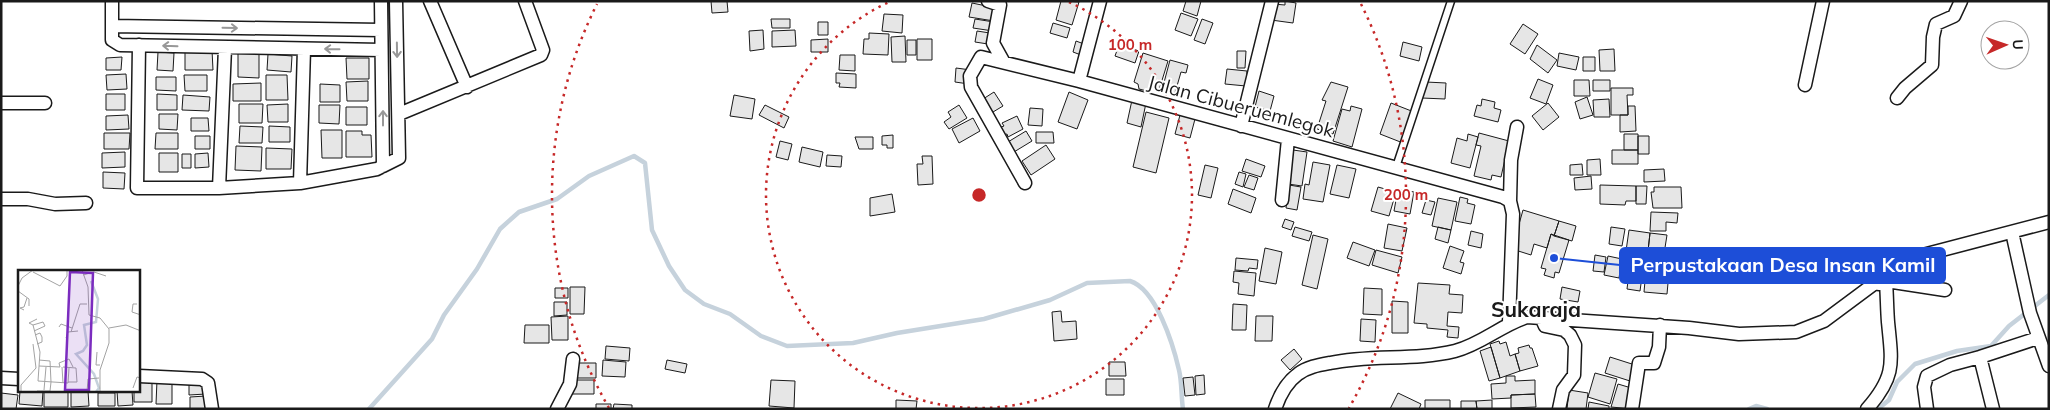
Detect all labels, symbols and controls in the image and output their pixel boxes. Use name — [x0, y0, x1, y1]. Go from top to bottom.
north arrow — [1980, 20, 2030, 70]
one-way arrow — [222, 23, 238, 33]
text: 100 m — [1108, 35, 1152, 54]
text: U — [2009, 39, 2027, 50]
one-way arrow — [162, 41, 178, 51]
one-way arrow — [392, 42, 401, 58]
one-way arrow — [325, 44, 341, 54]
street label: Jalan Cibueruemlegok — [1145, 70, 1337, 142]
one-way arrow — [378, 110, 388, 126]
text: 200 m — [1384, 185, 1428, 204]
centre of rings — [970, 186, 988, 204]
callout: Perpustakaan Desa Insan Kamil — [1620, 248, 1945, 283]
text: Perpustakaan Desa Insan Kamil — [1630, 252, 1936, 277]
inset map — [18, 270, 140, 392]
district label: Sukaraja — [1491, 296, 1581, 322]

